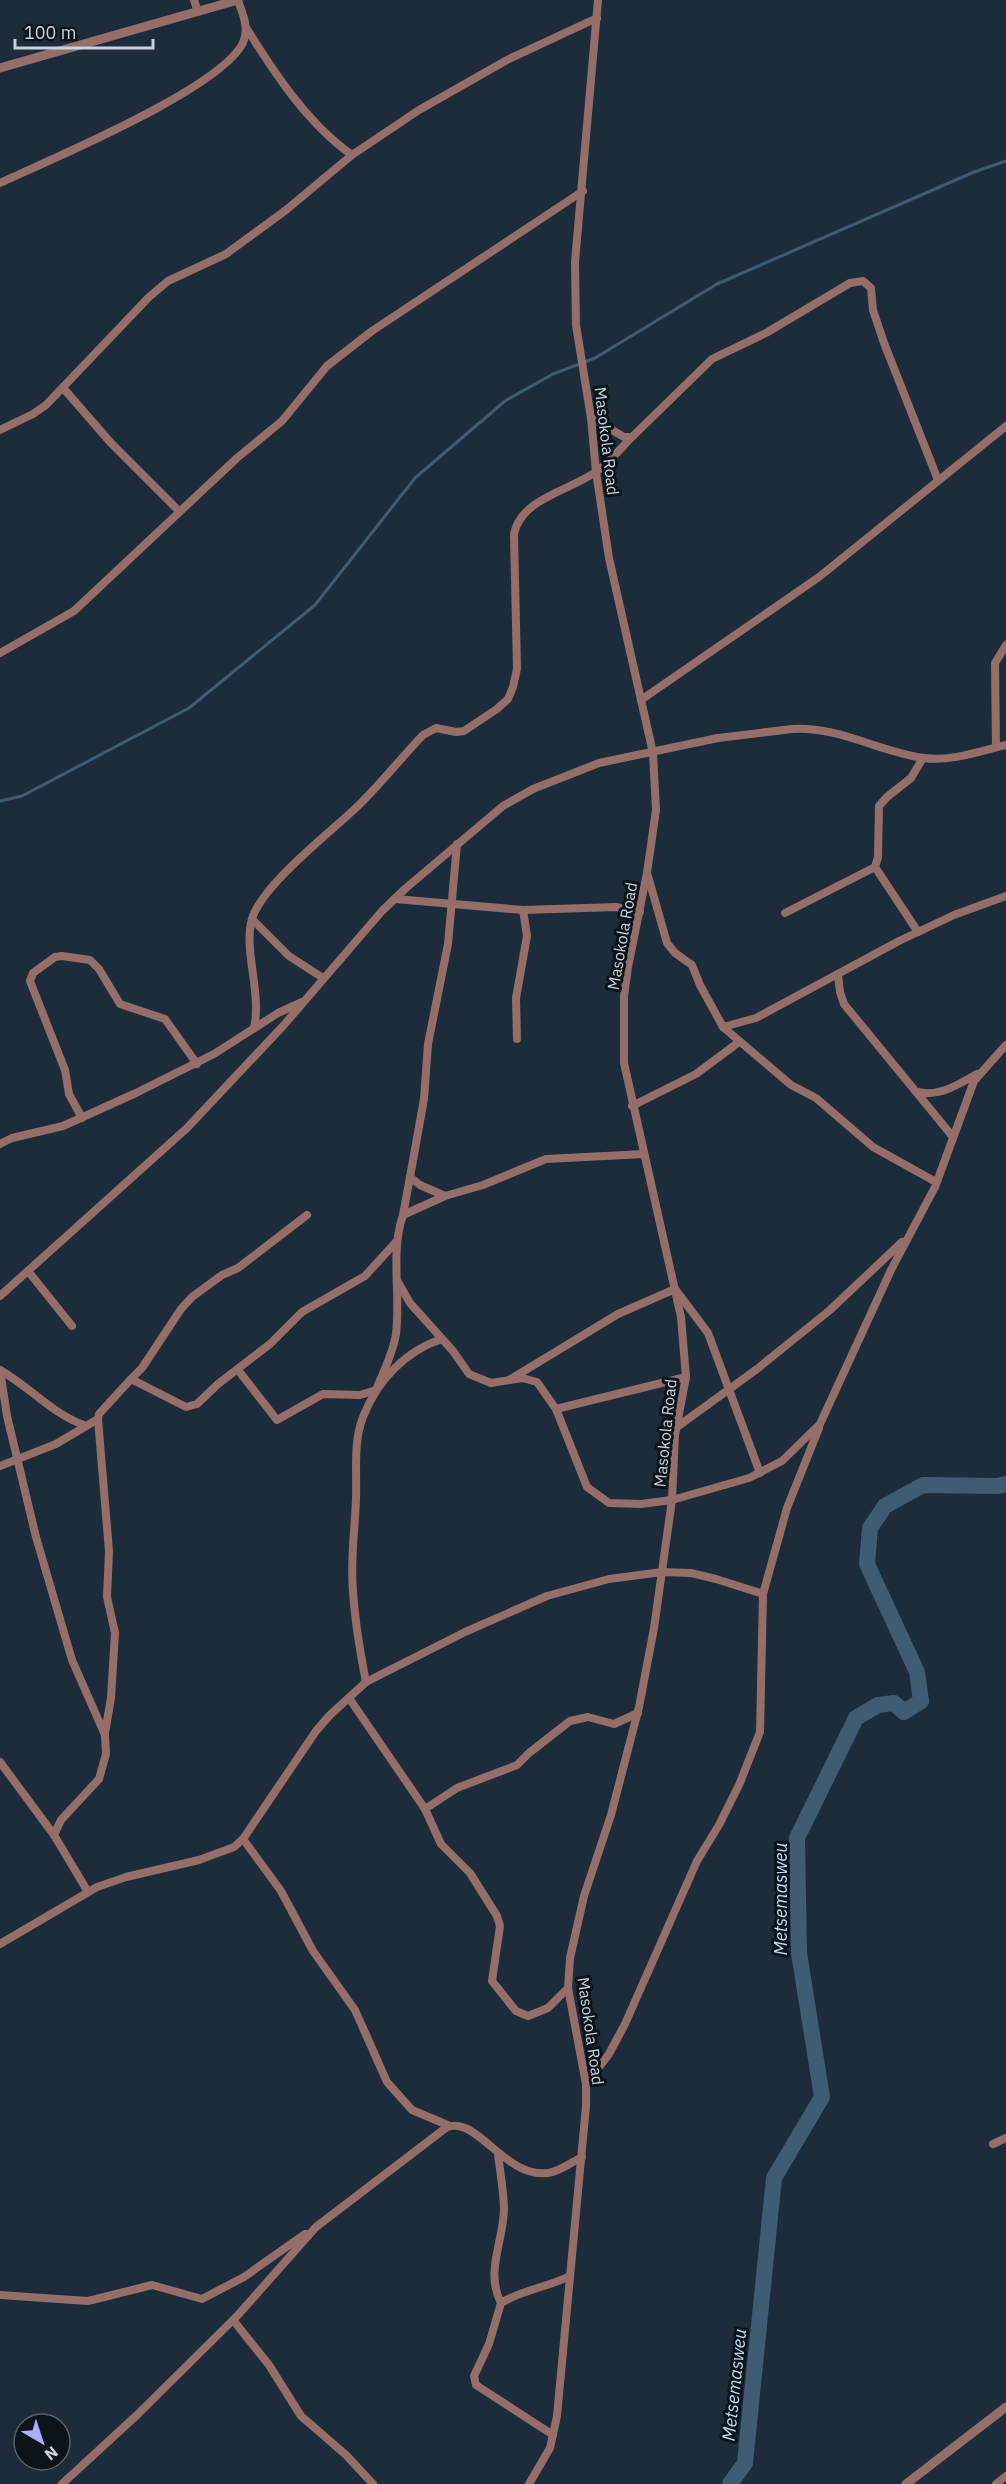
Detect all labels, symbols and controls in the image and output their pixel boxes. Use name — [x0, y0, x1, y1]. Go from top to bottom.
scale bar — [15, 12, 153, 50]
text: 100 m — [24, 21, 76, 44]
street label: Masokola Road — [590, 386, 624, 496]
street label: Masokola Road — [603, 881, 641, 991]
street label: Masokola Road — [649, 1378, 681, 1488]
water label: Metsemasweu — [769, 1843, 792, 1955]
street label: Masokola Road — [574, 1976, 608, 2086]
water label: Metsemasweu — [717, 2328, 751, 2442]
north arrow — [12, 2412, 72, 2472]
text: N — [41, 2442, 62, 2465]

